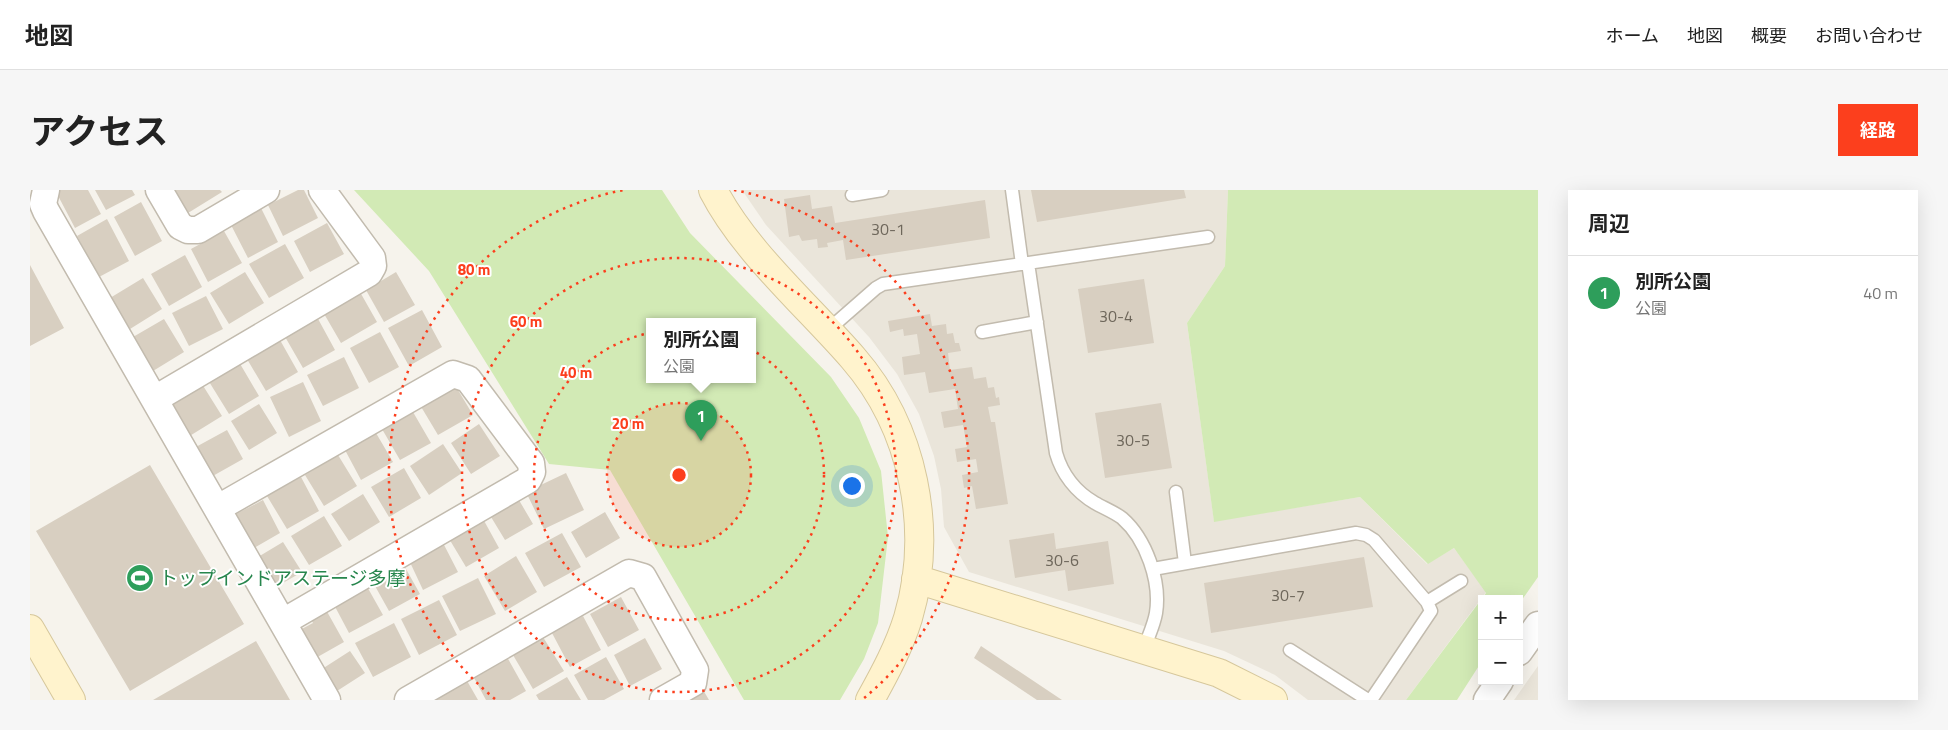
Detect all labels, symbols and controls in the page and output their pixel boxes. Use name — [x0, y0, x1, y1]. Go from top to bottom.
text: 地図 — [25, 17, 73, 53]
text: ホーム — [1606, 22, 1659, 49]
text: 地図 — [1687, 22, 1723, 49]
text: 概要 — [1751, 22, 1787, 49]
text: お問い合わせ — [1815, 22, 1923, 49]
text: アクセス — [30, 104, 168, 158]
button: 経路 — [1838, 104, 1918, 156]
text: 周辺 — [1588, 207, 1630, 239]
house number: 30-1 — [871, 217, 905, 241]
text: 80 m — [458, 258, 490, 281]
text: 別所公園 — [1635, 266, 1711, 295]
text: 1 — [1600, 281, 1608, 305]
text: 40 m — [1863, 281, 1898, 305]
text: 公園 — [1635, 296, 1667, 320]
house number: 30-4 — [1099, 304, 1133, 328]
text: 60 m — [510, 310, 542, 333]
popup — [646, 318, 756, 383]
text: 別所公園 — [663, 324, 739, 353]
text: 公園 — [663, 354, 695, 378]
text: 40 m — [560, 361, 592, 384]
pin: 1 — [685, 400, 717, 441]
text: 20 m — [612, 412, 644, 435]
house number: 30-5 — [1116, 428, 1150, 452]
centre of rings — [670, 466, 688, 484]
your location — [839, 473, 865, 499]
house number: 30-6 — [1045, 548, 1079, 572]
sports icon: トップインドアステージ多摩 — [125, 563, 155, 593]
place label: トップインドアステージ多摩 — [159, 563, 406, 592]
house number: 30-7 — [1271, 583, 1305, 607]
map controls — [1478, 595, 1523, 685]
button: + — [1478, 595, 1523, 640]
button: − — [1478, 640, 1523, 685]

